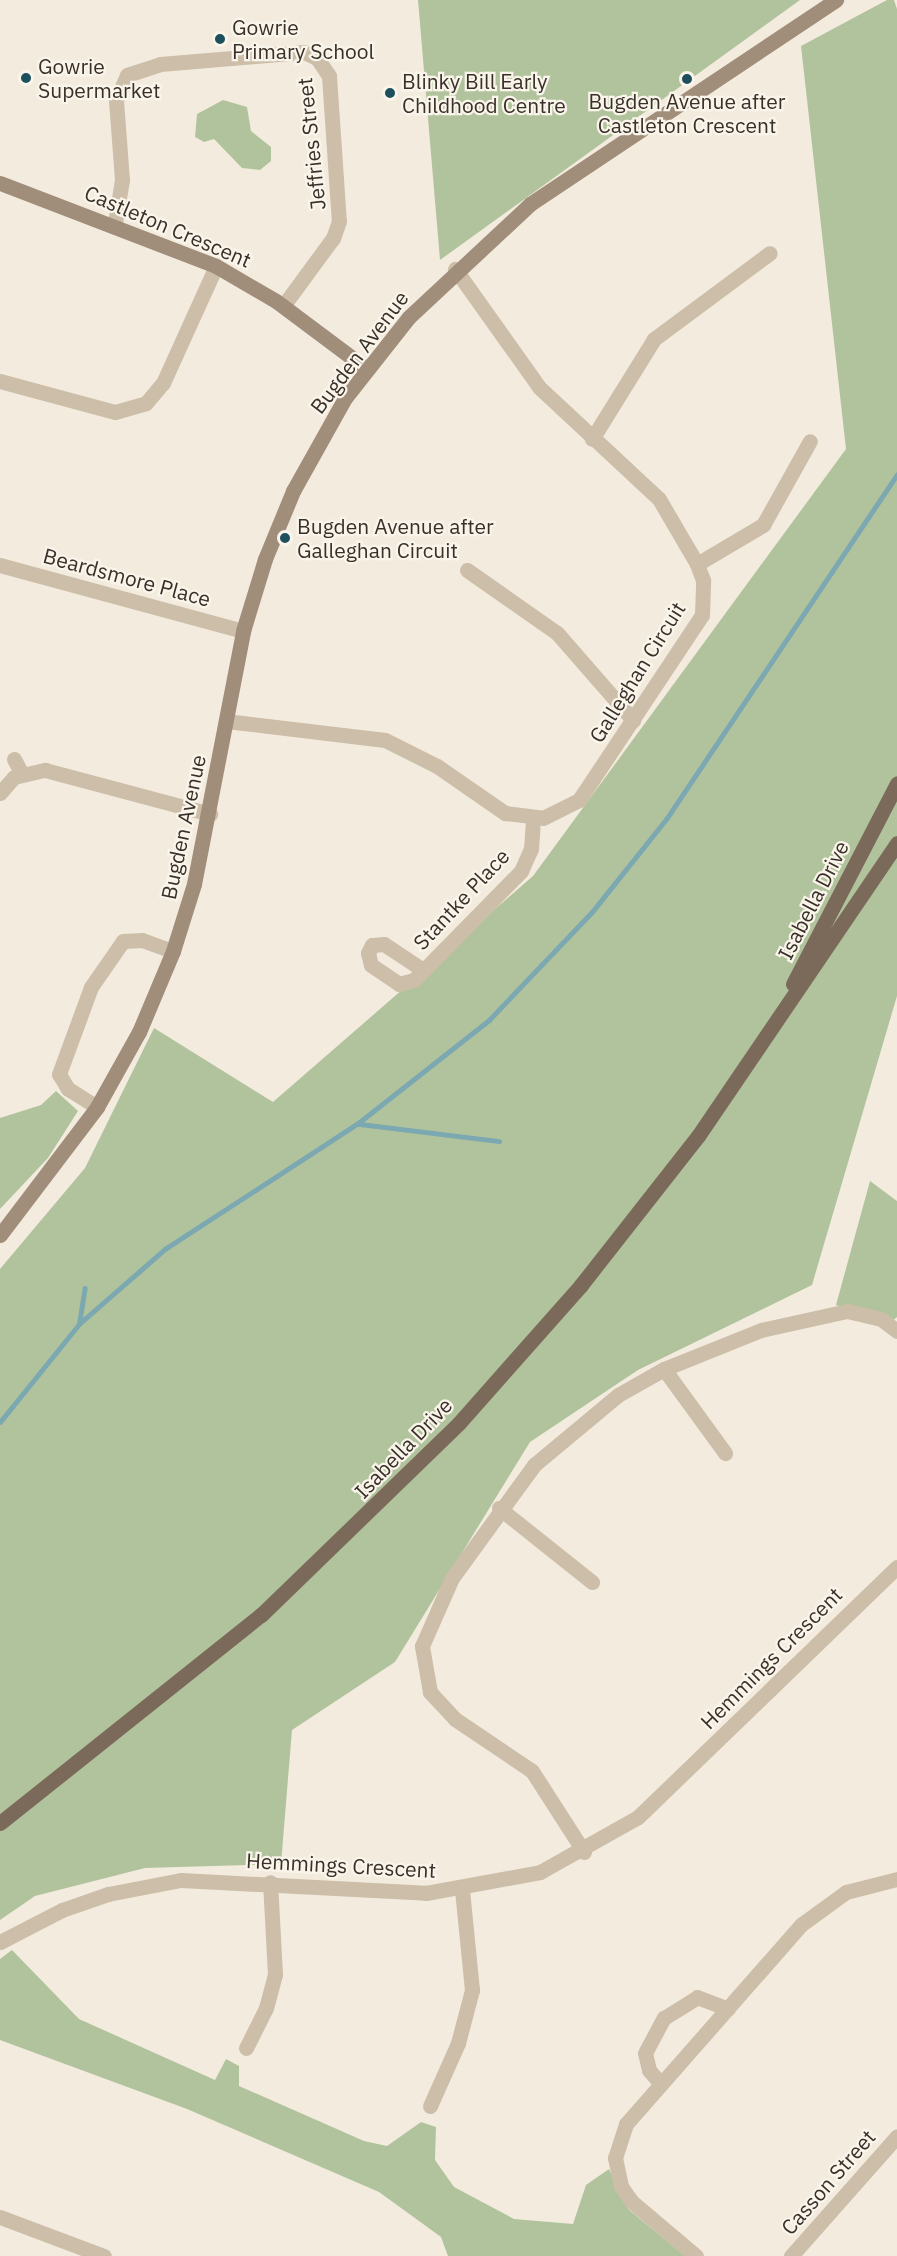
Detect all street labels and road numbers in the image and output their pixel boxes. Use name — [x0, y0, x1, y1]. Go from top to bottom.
street label: Jeffries Street — [292, 76, 330, 212]
street label: Castleton Crescent — [81, 180, 255, 272]
street label: Bugden Avenue — [305, 286, 413, 418]
street label: Beardsmore Place — [41, 543, 213, 611]
street label: Galleghan Circuit — [584, 597, 690, 747]
street label: Bugden Avenue — [155, 752, 211, 902]
street label: Isabella Drive — [772, 836, 854, 964]
street label: Stantke Place — [408, 843, 514, 955]
street label: Isabella Drive — [349, 1393, 457, 1503]
street label: Hemmings Crescent — [695, 1582, 847, 1734]
street label: Hemmings Crescent — [245, 1847, 437, 1883]
street label: Casson Street — [776, 2124, 880, 2240]

